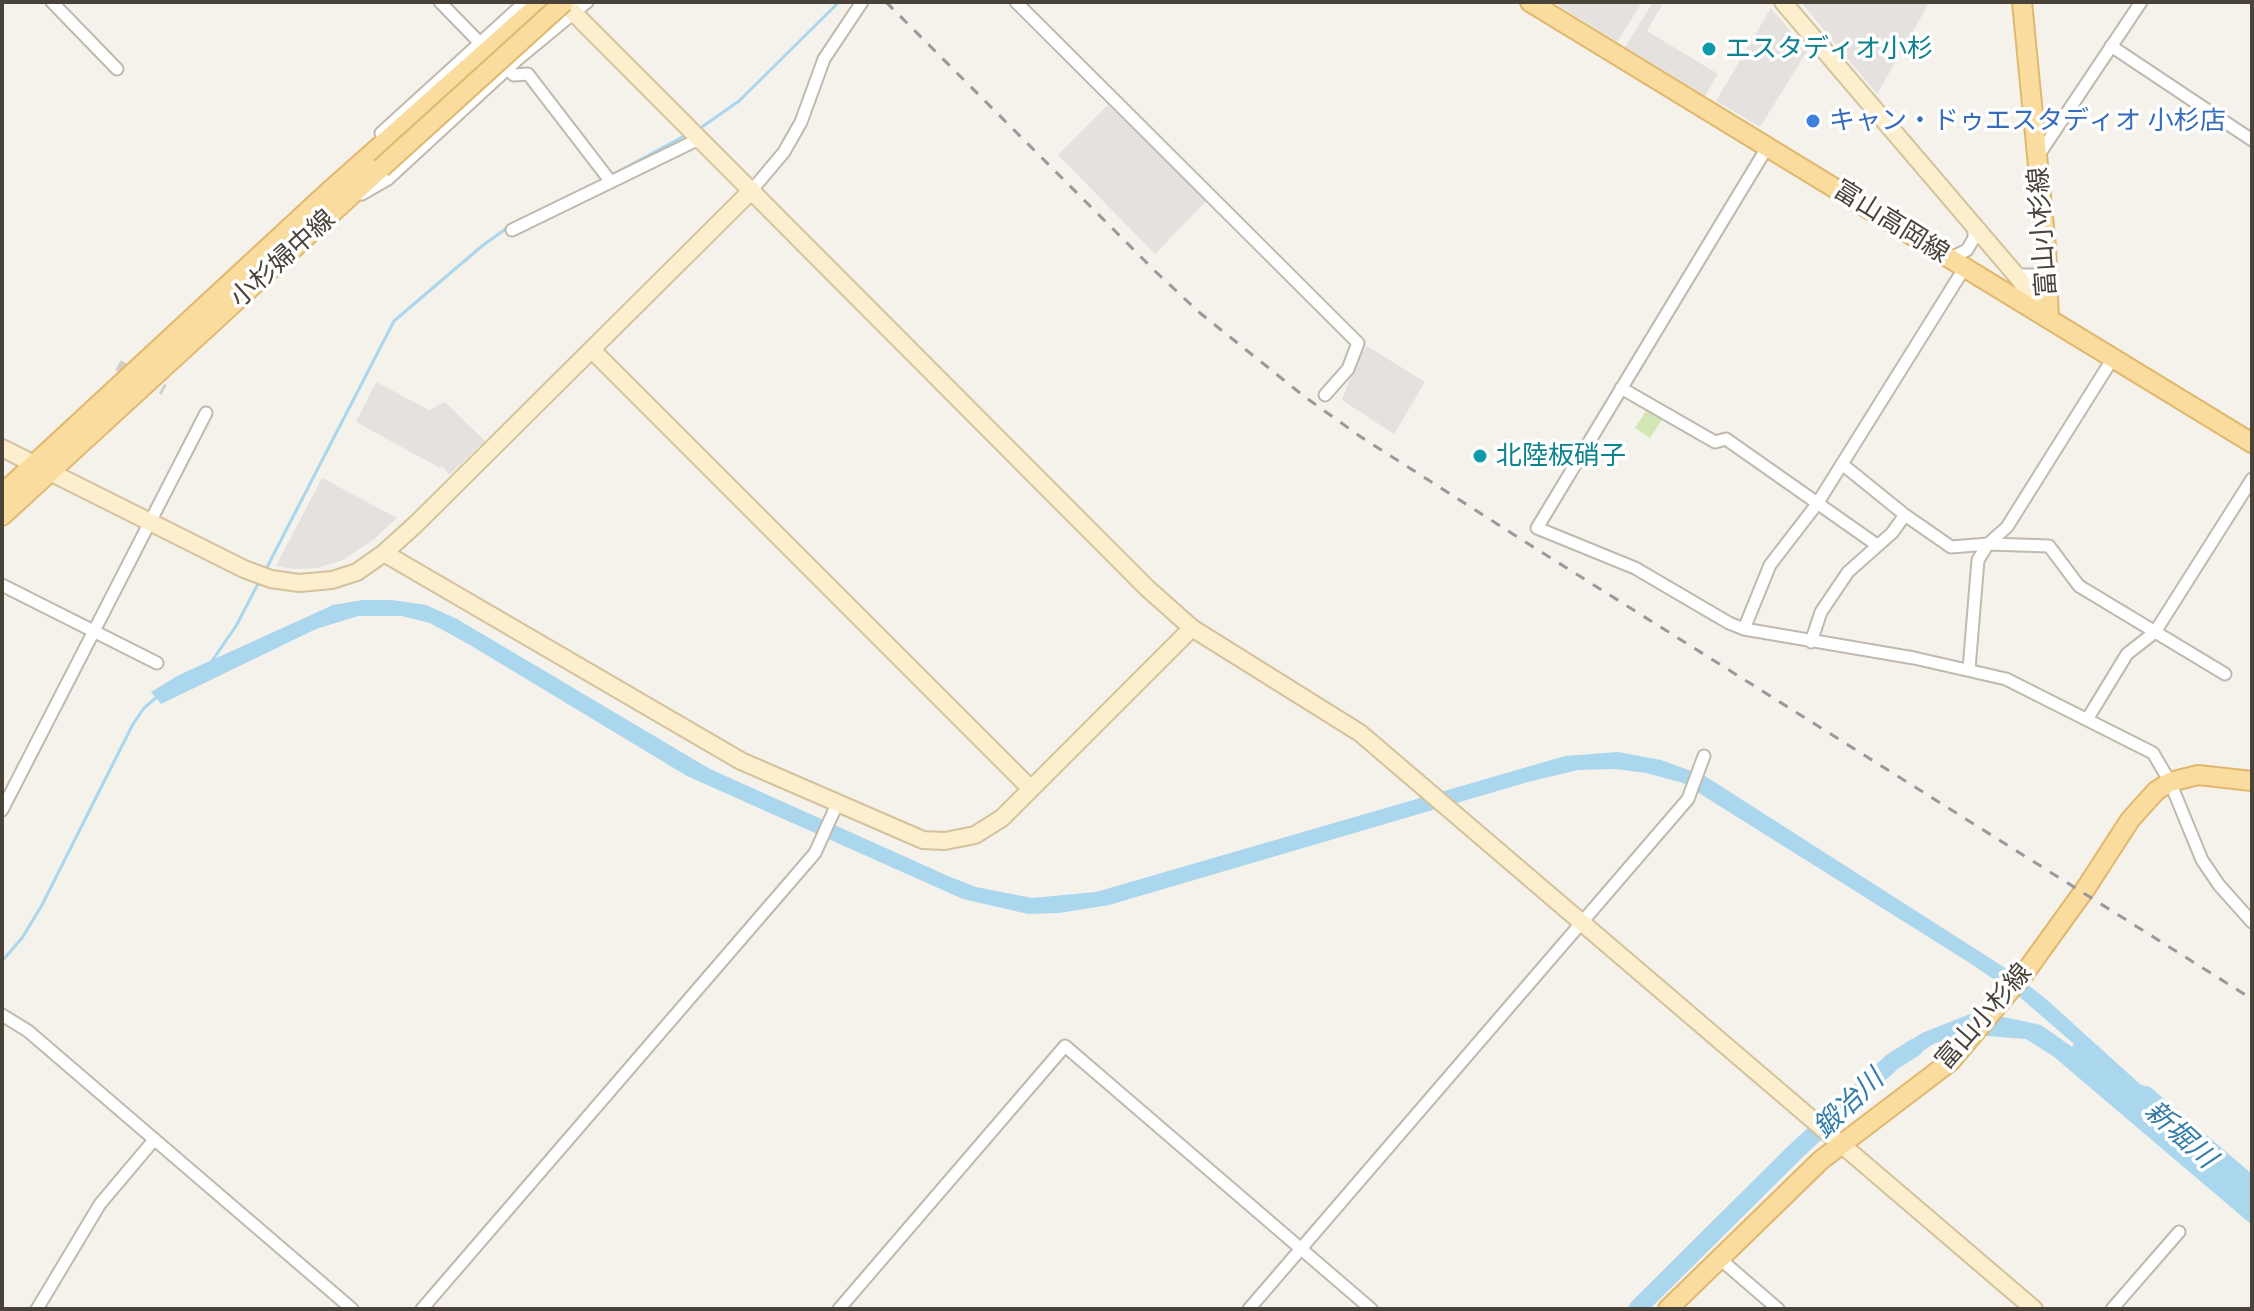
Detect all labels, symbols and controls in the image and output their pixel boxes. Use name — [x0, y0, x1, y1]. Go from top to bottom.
place label: エスタディオ小杉 — [1725, 33, 1933, 65]
marker: エスタディオ小杉 — [1700, 40, 1718, 58]
place label: キャン・ドゥエスタディオ 小杉店 — [1829, 105, 2226, 137]
marker: キャン・ドゥエスタディオ 小杉店 — [1804, 112, 1822, 130]
street label: 富山小杉線 — [2023, 166, 2063, 298]
street label: 富山高岡線 — [1828, 174, 1954, 270]
street label: 小杉婦中線 — [224, 204, 342, 314]
place label: 北陸板硝子 — [1496, 440, 1626, 472]
marker: 北陸板硝子 — [1471, 447, 1489, 465]
street label: 富山小杉線 — [1930, 958, 2038, 1076]
water label: 鍛冶川 — [1807, 1063, 1891, 1145]
water label: 新堀川 — [2138, 1094, 2222, 1176]

